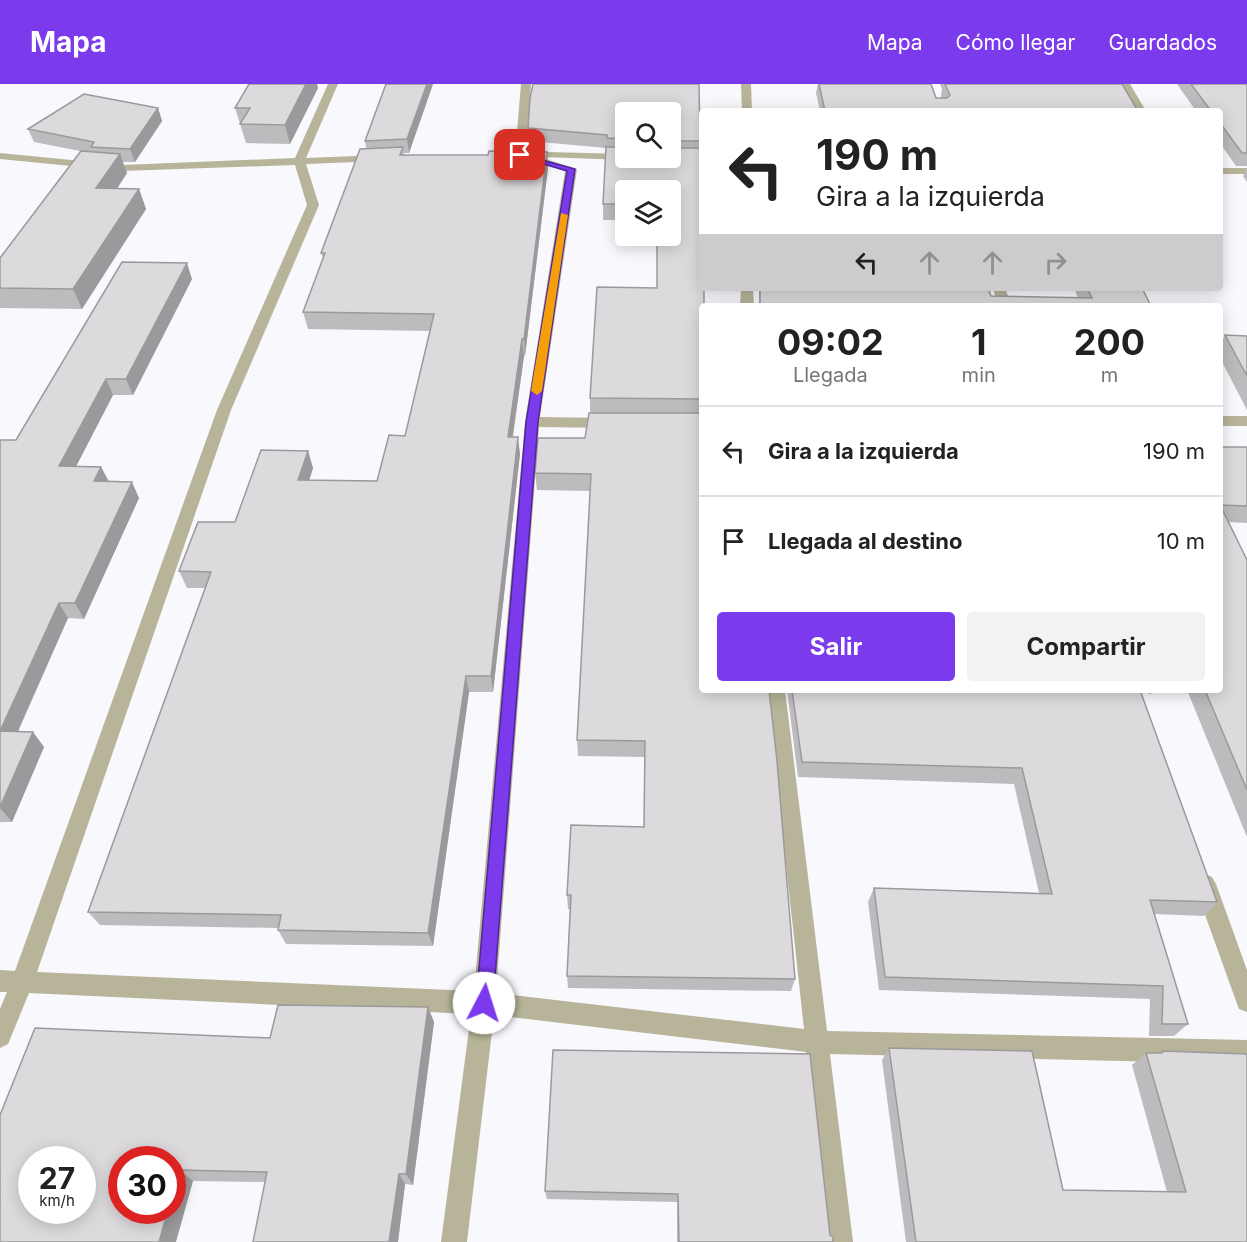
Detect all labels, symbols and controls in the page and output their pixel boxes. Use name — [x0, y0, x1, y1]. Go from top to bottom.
text: Mapa — [30, 25, 107, 59]
text: Mapa — [867, 30, 923, 55]
text: Cómo llegar — [956, 30, 1075, 55]
text: Guardados — [1108, 30, 1217, 55]
map controls — [615, 102, 681, 246]
button: search — [615, 102, 681, 168]
pin — [494, 129, 545, 180]
text: 190 m — [816, 129, 938, 180]
icon: left — [717, 132, 795, 210]
icon: arrive — [503, 138, 536, 171]
button: layers — [615, 180, 681, 246]
text: Gira a la izquierda — [816, 180, 1045, 213]
icon: left — [850, 246, 883, 279]
icon: ahead — [913, 246, 946, 279]
icon: ahead — [976, 246, 1009, 279]
icon: right — [1039, 246, 1072, 279]
text: 09:02 — [777, 320, 884, 364]
text: 1 — [971, 320, 986, 364]
text: 200 — [1074, 320, 1145, 364]
text: Llegada — [793, 363, 868, 387]
text: min — [962, 363, 996, 387]
text: m — [1101, 363, 1118, 387]
icon: left — [717, 435, 750, 468]
text: Gira a la izquierda — [768, 438, 959, 464]
text: 190 m — [1143, 438, 1205, 464]
icon: arrive — [717, 525, 750, 558]
text: Llegada al destino — [768, 528, 962, 554]
text: 10 m — [1157, 528, 1205, 554]
button: Salir — [717, 612, 955, 681]
button: Compartir — [967, 612, 1205, 681]
position arrow — [452, 971, 516, 1035]
speed limit sign: 30 — [108, 1146, 186, 1224]
text: 27 — [39, 1160, 75, 1196]
text: km/h — [39, 1191, 75, 1210]

